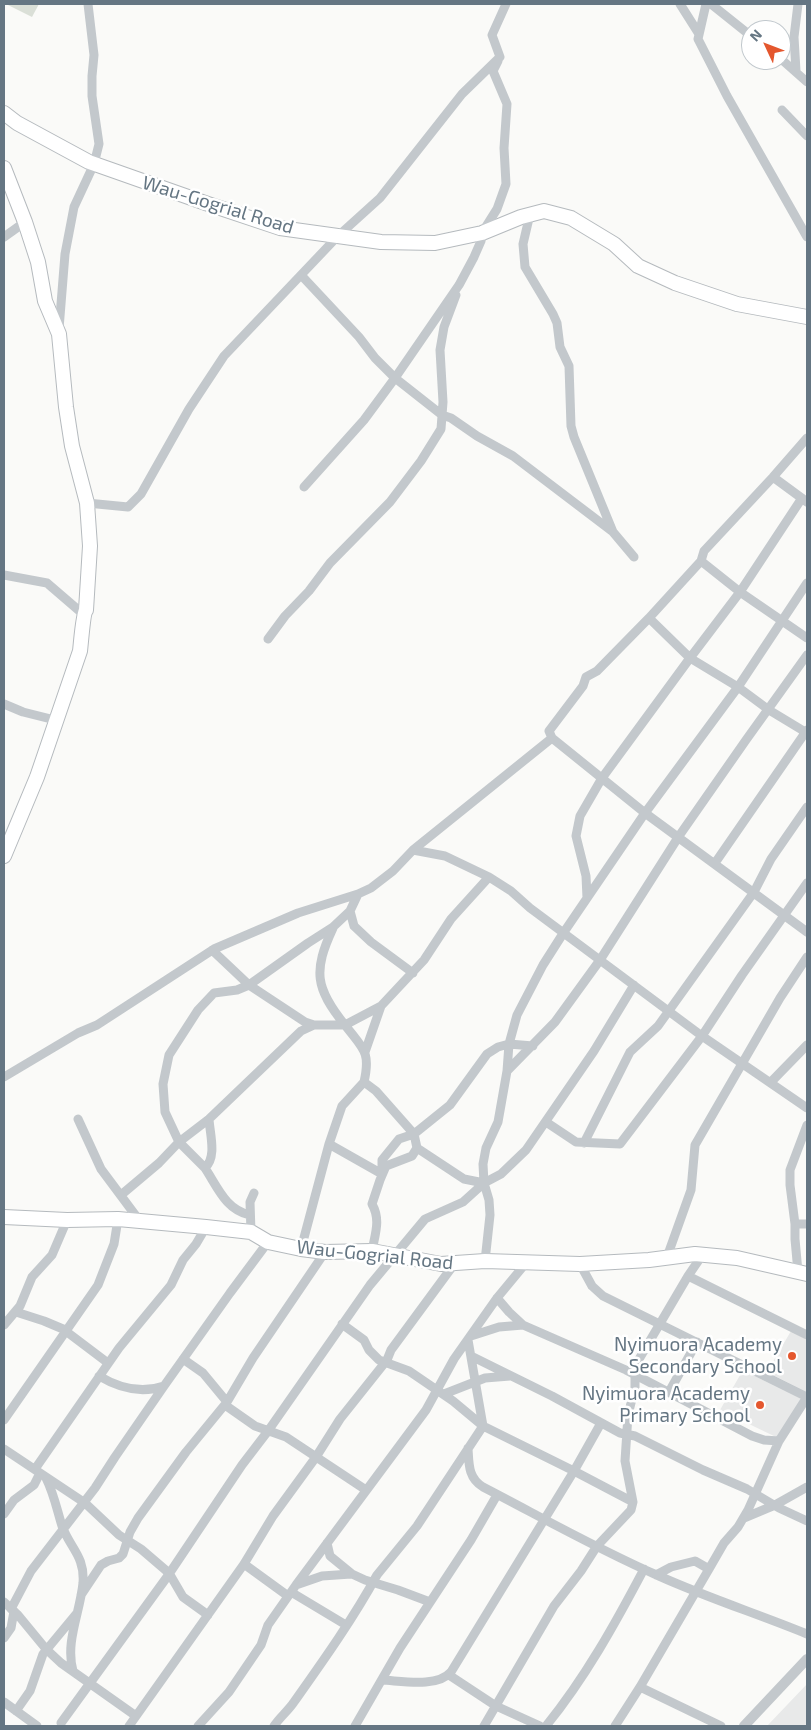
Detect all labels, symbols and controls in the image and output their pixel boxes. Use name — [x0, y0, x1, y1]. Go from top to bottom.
north arrow — [741, 20, 791, 70]
text: N — [746, 26, 765, 45]
street label: Wau-Gogrial Road — [139, 171, 297, 239]
street label: Wau-Gogrial Road — [296, 1235, 454, 1275]
place label: Nyimuora Academy Secondary School — [614, 1334, 782, 1378]
marker: Nyimuora Academy Secondary School — [786, 1350, 798, 1362]
place label: Nyimuora Academy Primary School — [582, 1383, 750, 1427]
marker: Nyimuora Academy Primary School — [754, 1399, 766, 1411]

